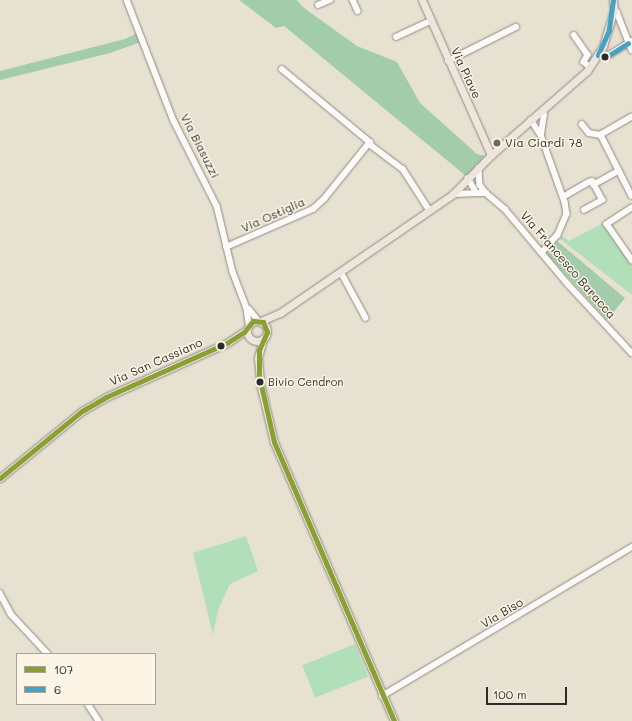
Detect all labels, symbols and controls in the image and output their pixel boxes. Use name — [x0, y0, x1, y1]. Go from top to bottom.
street label: Via Piave — [448, 45, 484, 101]
unlabelled marker — [600, 52, 610, 62]
street label: Via Biasuzzi — [178, 111, 222, 181]
place label: Via Ciardi 78 — [505, 136, 582, 150]
marker: Via Ciardi 78 — [492, 138, 502, 148]
street label: Via Ostiglia — [239, 195, 307, 235]
street label: Via Francesco Baracca — [517, 208, 619, 322]
street label: Via San Cassiano — [107, 335, 205, 389]
unlabelled marker — [216, 341, 226, 351]
place label: Bivio Cendron — [268, 375, 343, 389]
marker: Bivio Cendron — [255, 377, 265, 387]
street label: Via Biso — [478, 595, 526, 631]
legend — [16, 653, 156, 705]
text: 107 — [54, 661, 73, 677]
scale bar — [488, 679, 569, 705]
text: 6 — [54, 681, 61, 697]
text: 100 m — [493, 686, 527, 702]

